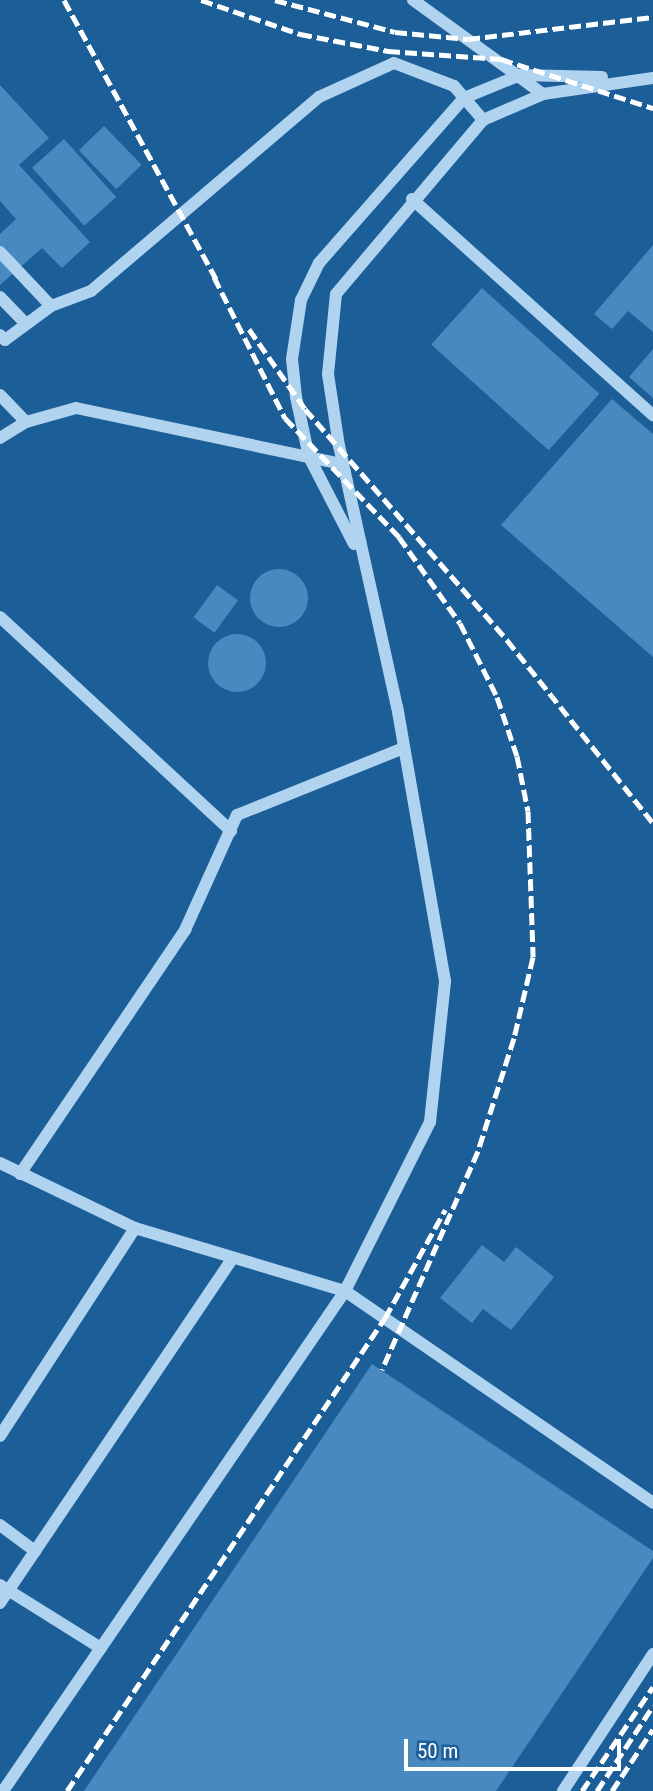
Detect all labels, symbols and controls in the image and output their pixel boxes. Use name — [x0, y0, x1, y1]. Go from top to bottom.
scale bar — [408, 1724, 625, 1768]
text: 50 m — [417, 1739, 458, 1763]

